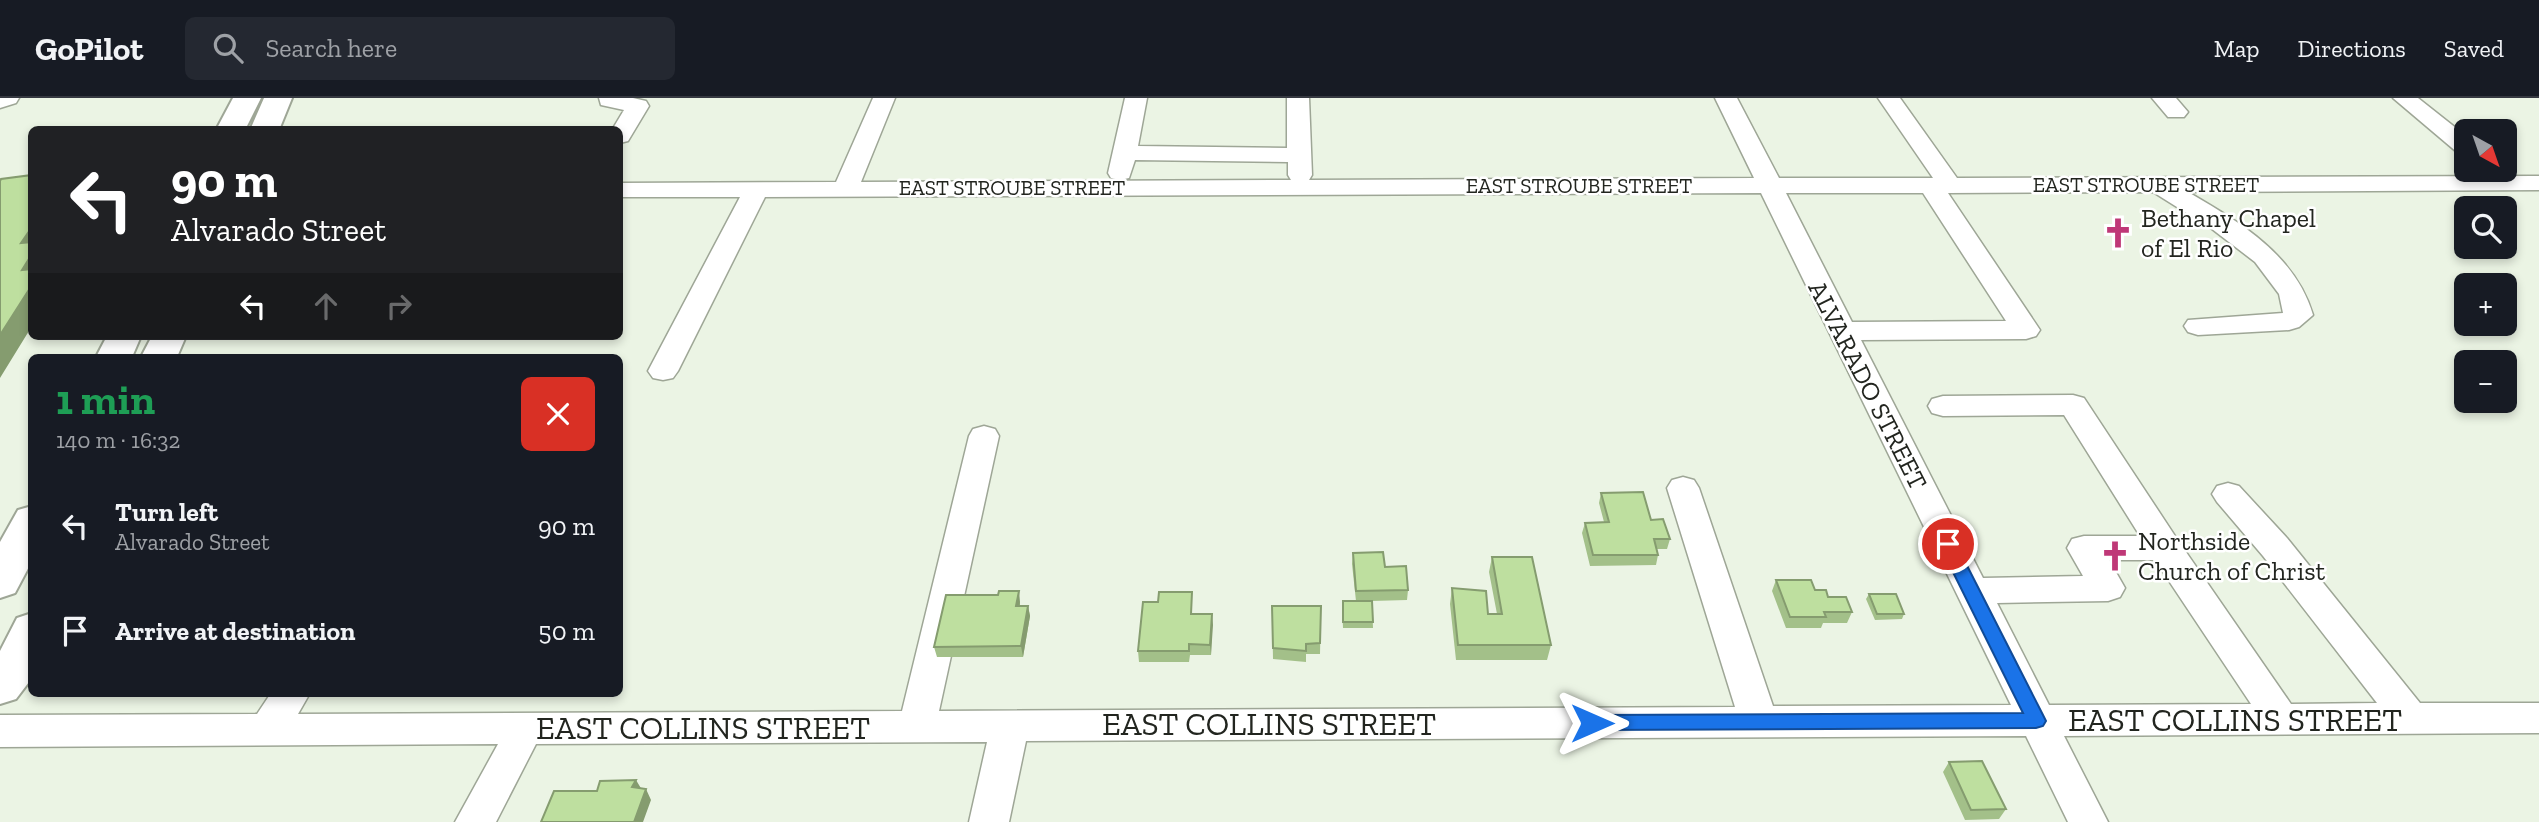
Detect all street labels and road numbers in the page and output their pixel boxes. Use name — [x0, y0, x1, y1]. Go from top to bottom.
street label: EAST STROUBE STREET — [2033, 172, 2259, 197]
street label: EAST STROUBE STREET — [1466, 173, 1692, 198]
street label: EAST STROUBE STREET — [899, 175, 1125, 200]
street label: ALVARADO STREET — [1802, 275, 1934, 495]
street label: EAST COLLINS STREET — [2068, 701, 2402, 739]
street label: EAST COLLINS STREET — [1102, 705, 1436, 743]
street label: EAST COLLINS STREET — [536, 709, 870, 747]

